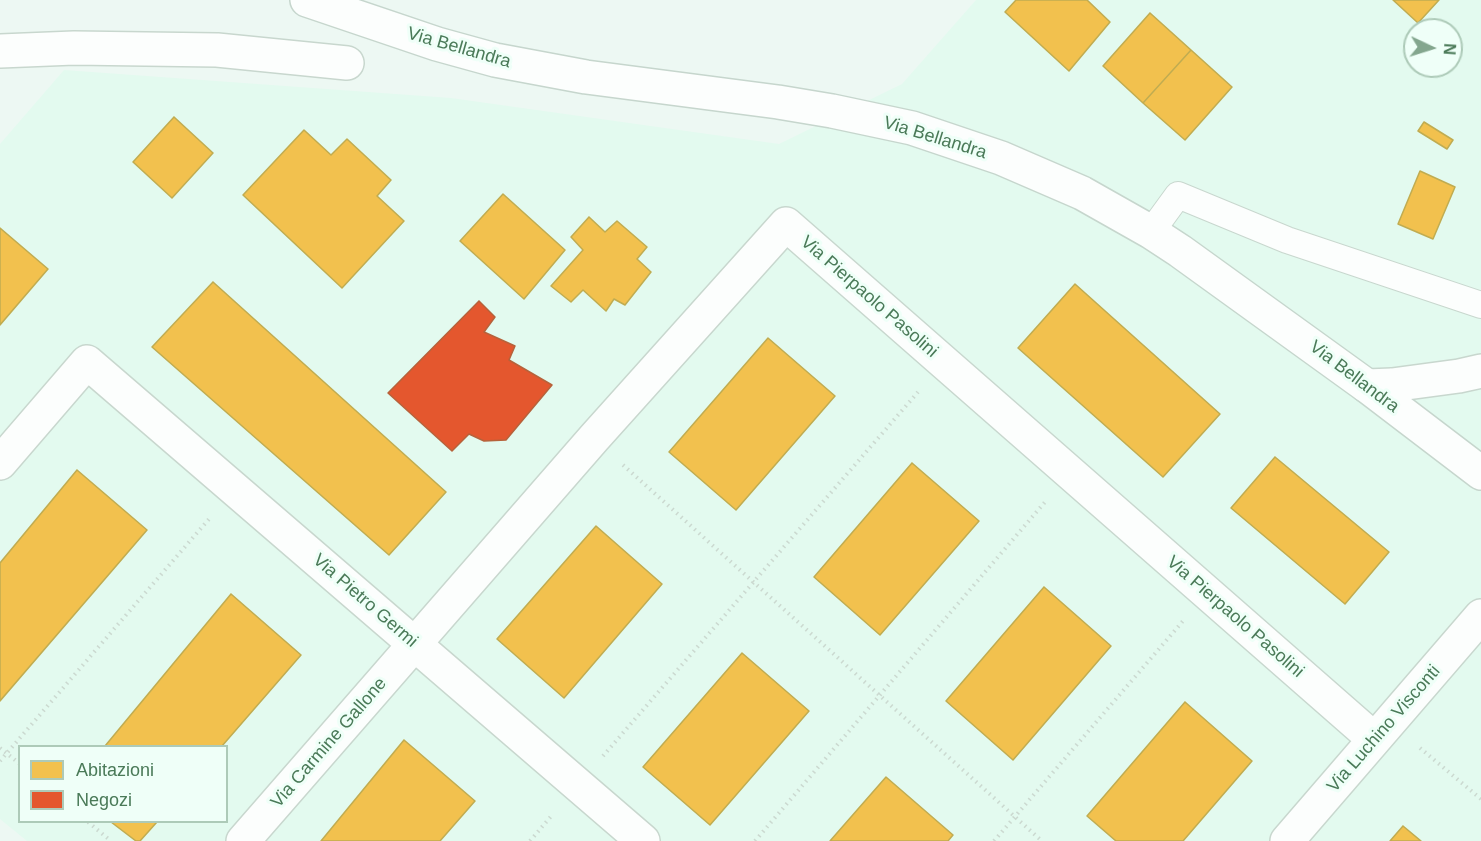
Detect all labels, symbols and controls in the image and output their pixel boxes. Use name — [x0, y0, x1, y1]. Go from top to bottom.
north arrow — [1403, 18, 1463, 78]
street label: Via Bellandra — [405, 23, 513, 73]
text: N — [1441, 43, 1458, 56]
street label: Via Bellandra — [881, 112, 989, 164]
street label: Via Pierpaolo Pasolini — [796, 232, 942, 362]
street label: Via Bellandra — [1305, 336, 1403, 418]
street label: Via Pietro Germi — [308, 550, 422, 652]
street label: Via Pierpaolo Pasolini — [1162, 552, 1308, 682]
street label: Via Luchino Visconti — [1323, 661, 1445, 797]
street label: Via Carmine Gallone — [266, 673, 392, 813]
legend — [18, 745, 228, 823]
text: Abitazioni — [76, 760, 154, 780]
text: Negozi — [76, 790, 132, 810]

